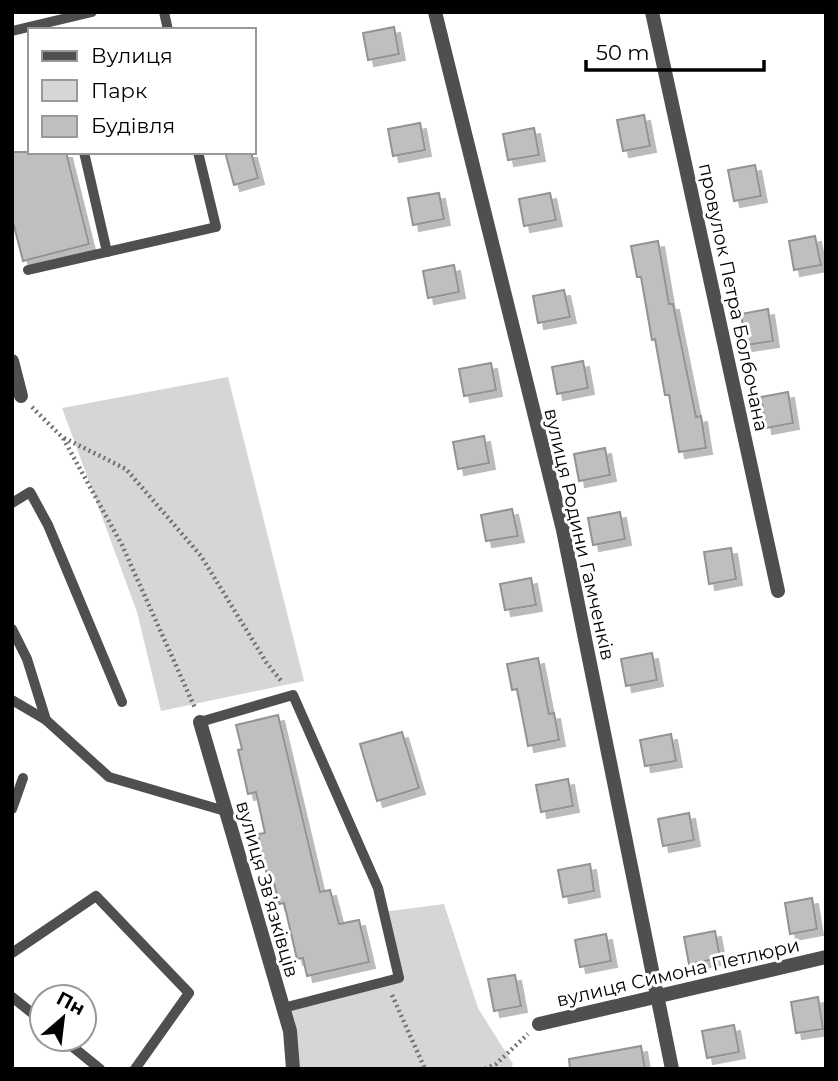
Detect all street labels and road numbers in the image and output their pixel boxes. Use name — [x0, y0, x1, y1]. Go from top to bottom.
street label: провулок Петра Болбочана — [694, 161, 773, 433]
street label: вулиця Родини Гамченків — [539, 406, 620, 662]
street label: вулиця Звʼязківців — [231, 798, 304, 980]
street label: вулиця Симона Петлюри — [554, 933, 802, 1012]

